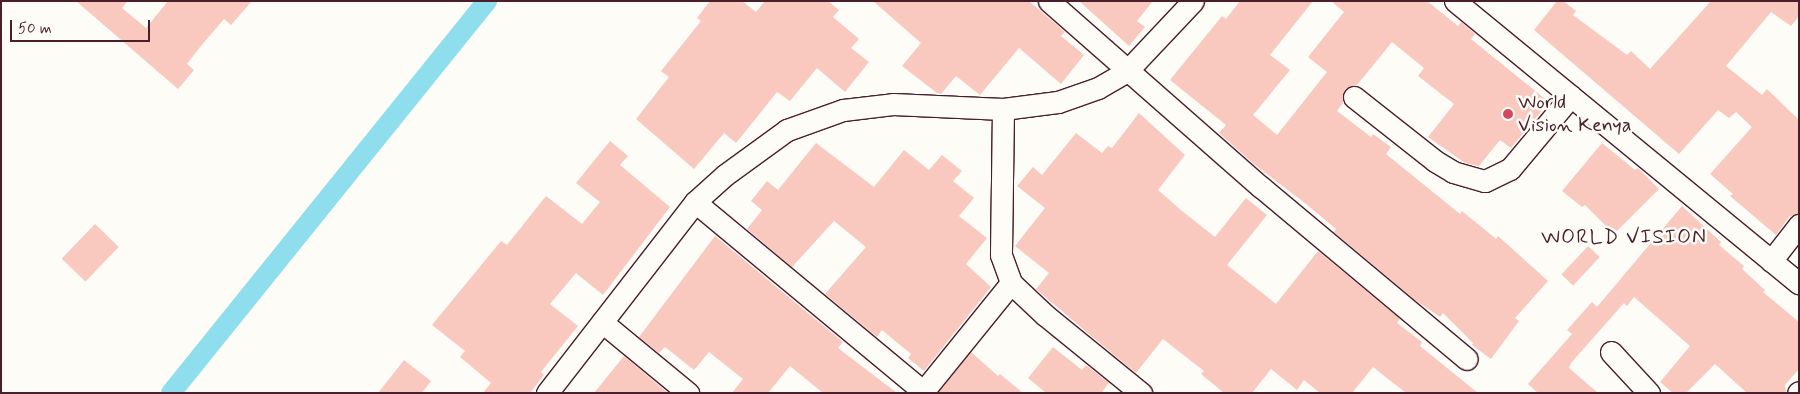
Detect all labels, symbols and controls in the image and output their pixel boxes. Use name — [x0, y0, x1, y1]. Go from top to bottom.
scale bar — [12, 10, 152, 42]
text: 50 m — [18, 19, 52, 39]
place label: World Vision Kenya — [1518, 90, 1632, 137]
marker: World Vision Kenya — [1502, 108, 1514, 120]
district label: WORLD VISION — [1541, 224, 1707, 250]

